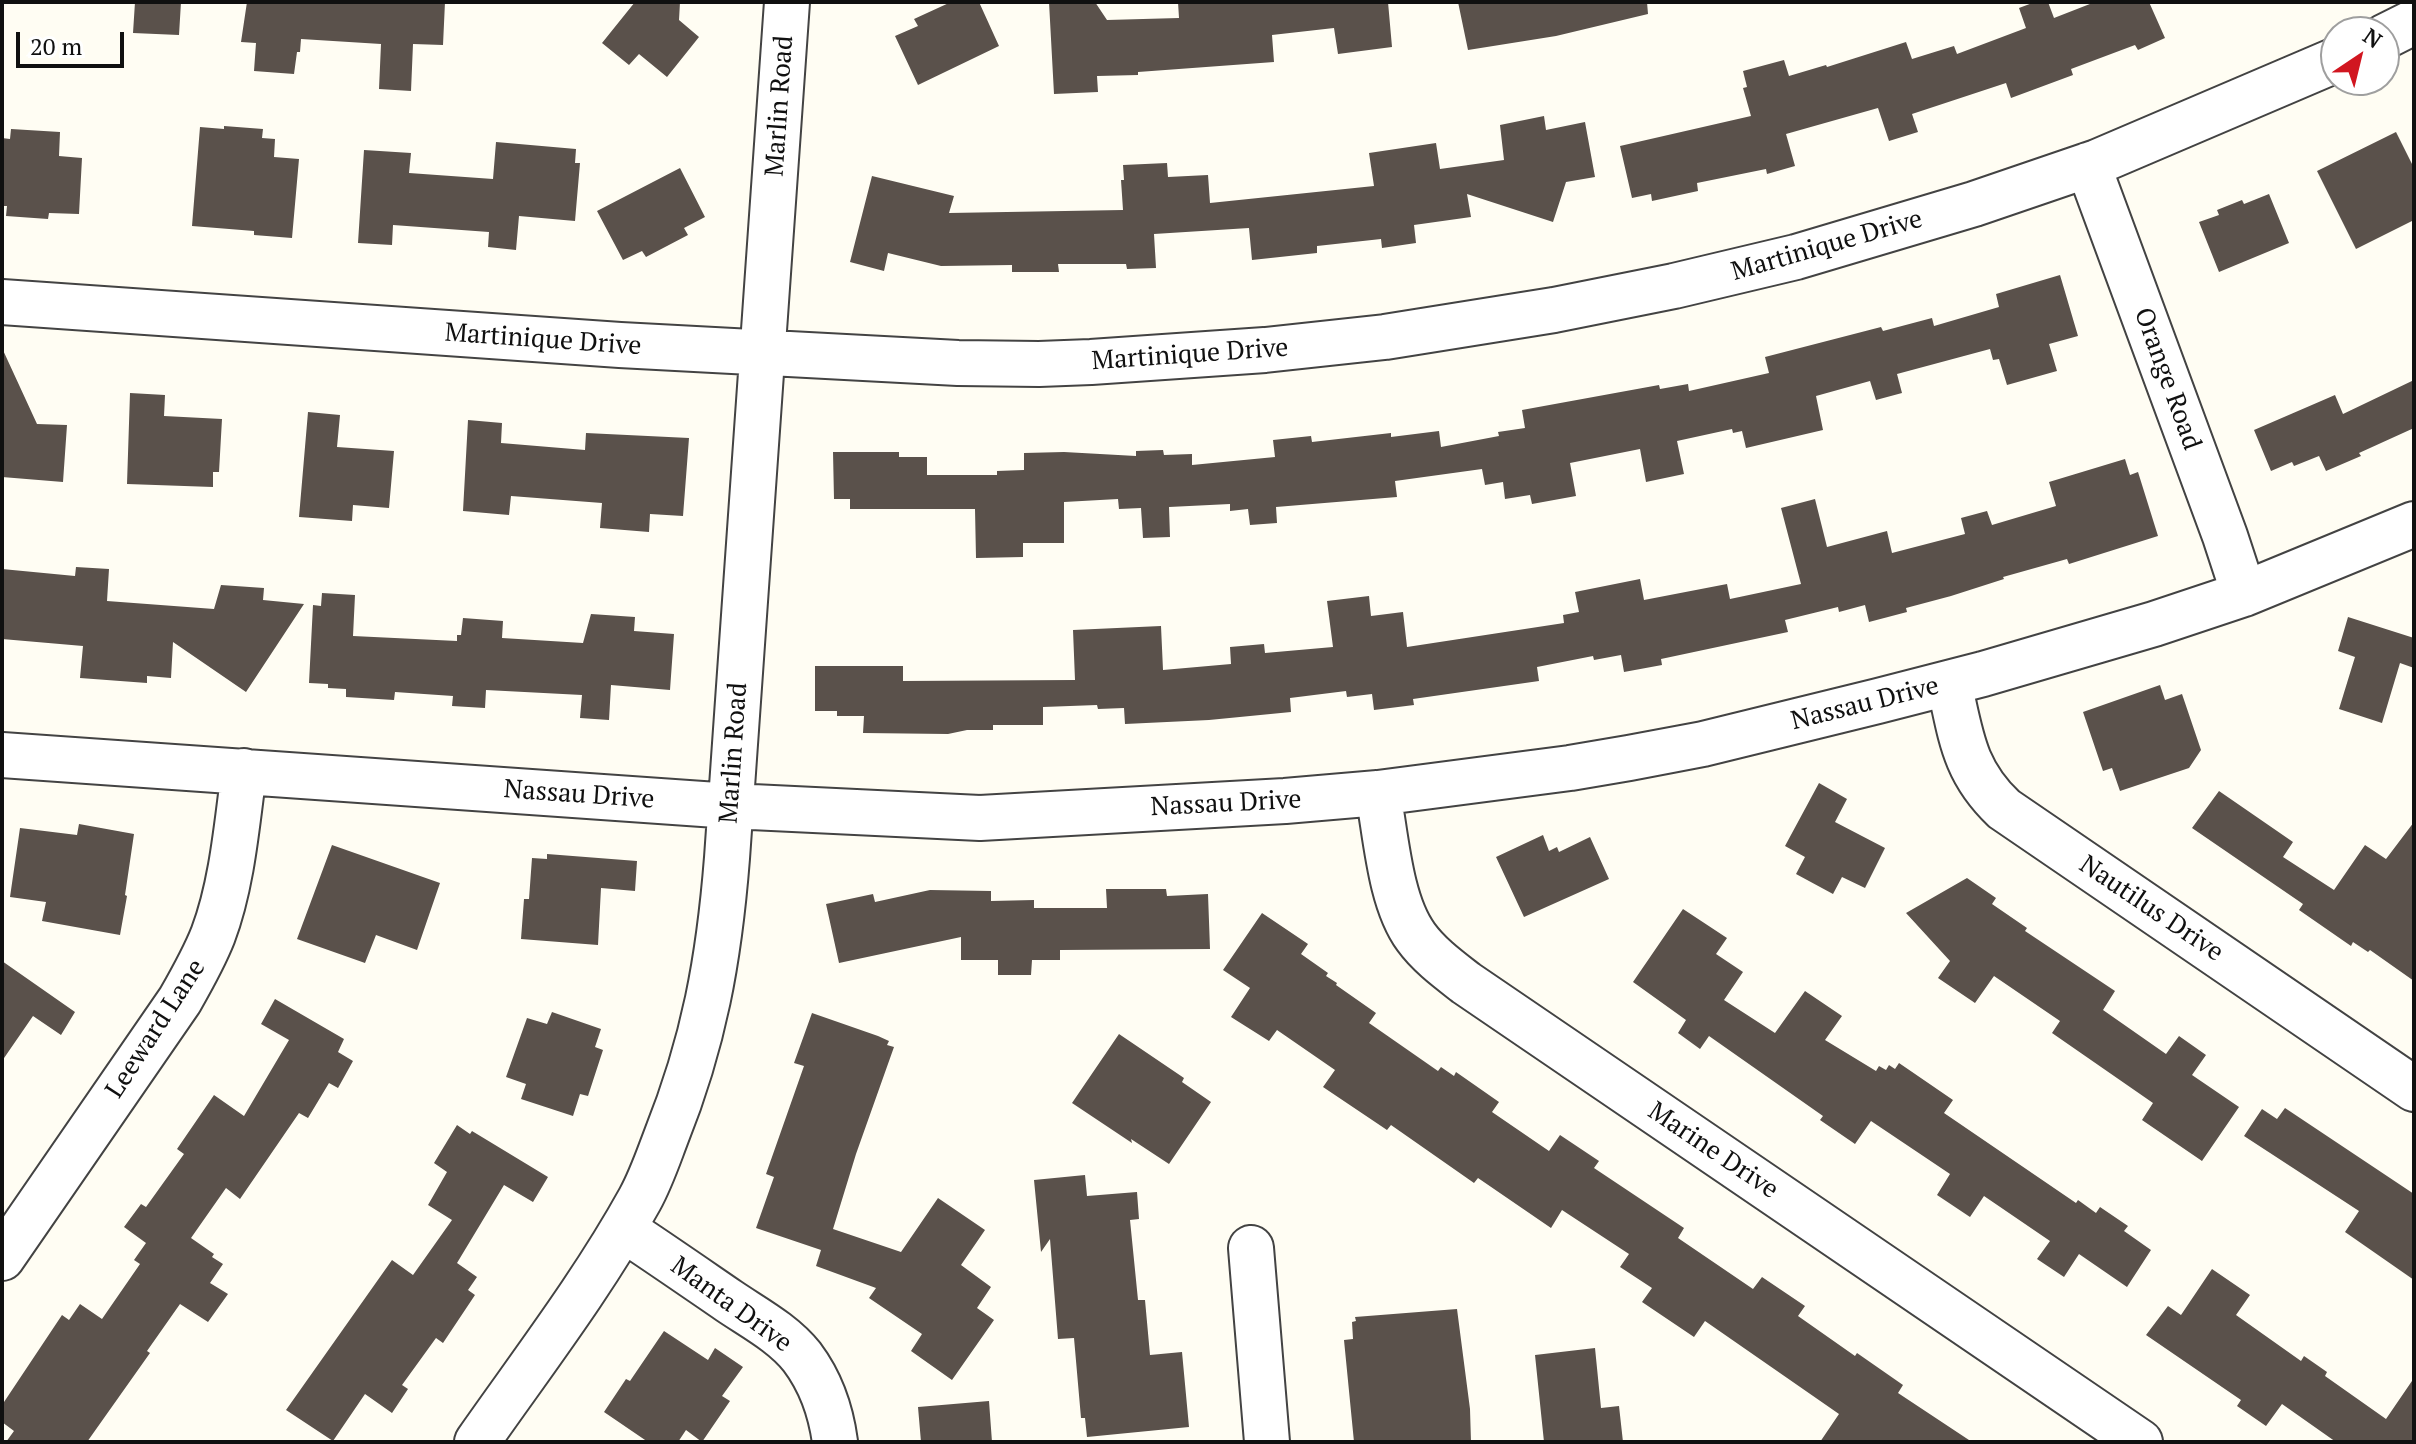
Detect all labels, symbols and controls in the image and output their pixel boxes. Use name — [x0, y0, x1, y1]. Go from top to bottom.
scale bar — [20, 16, 128, 66]
north arrow — [2320, 16, 2400, 96]
text: N — [2358, 21, 2388, 54]
text: 20 m — [30, 30, 82, 62]
street label: Marlin Road — [760, 35, 800, 177]
street label: Martinique Drive — [1728, 204, 1926, 288]
street label: Orange Road — [2127, 304, 2207, 454]
street label: Martinique Drive — [444, 318, 642, 362]
street label: Martinique Drive — [1091, 333, 1289, 377]
street label: Nassau Drive — [1788, 671, 1942, 737]
street label: Marlin Road — [714, 682, 754, 824]
street label: Nassau Drive — [503, 774, 655, 816]
street label: Nassau Drive — [1150, 784, 1302, 824]
street label: Nautilus Drive — [2073, 849, 2229, 969]
street label: Leeward Lane — [100, 954, 212, 1104]
street label: Marine Drive — [1642, 1096, 1784, 1206]
street label: Manta Drive — [664, 1251, 798, 1359]

